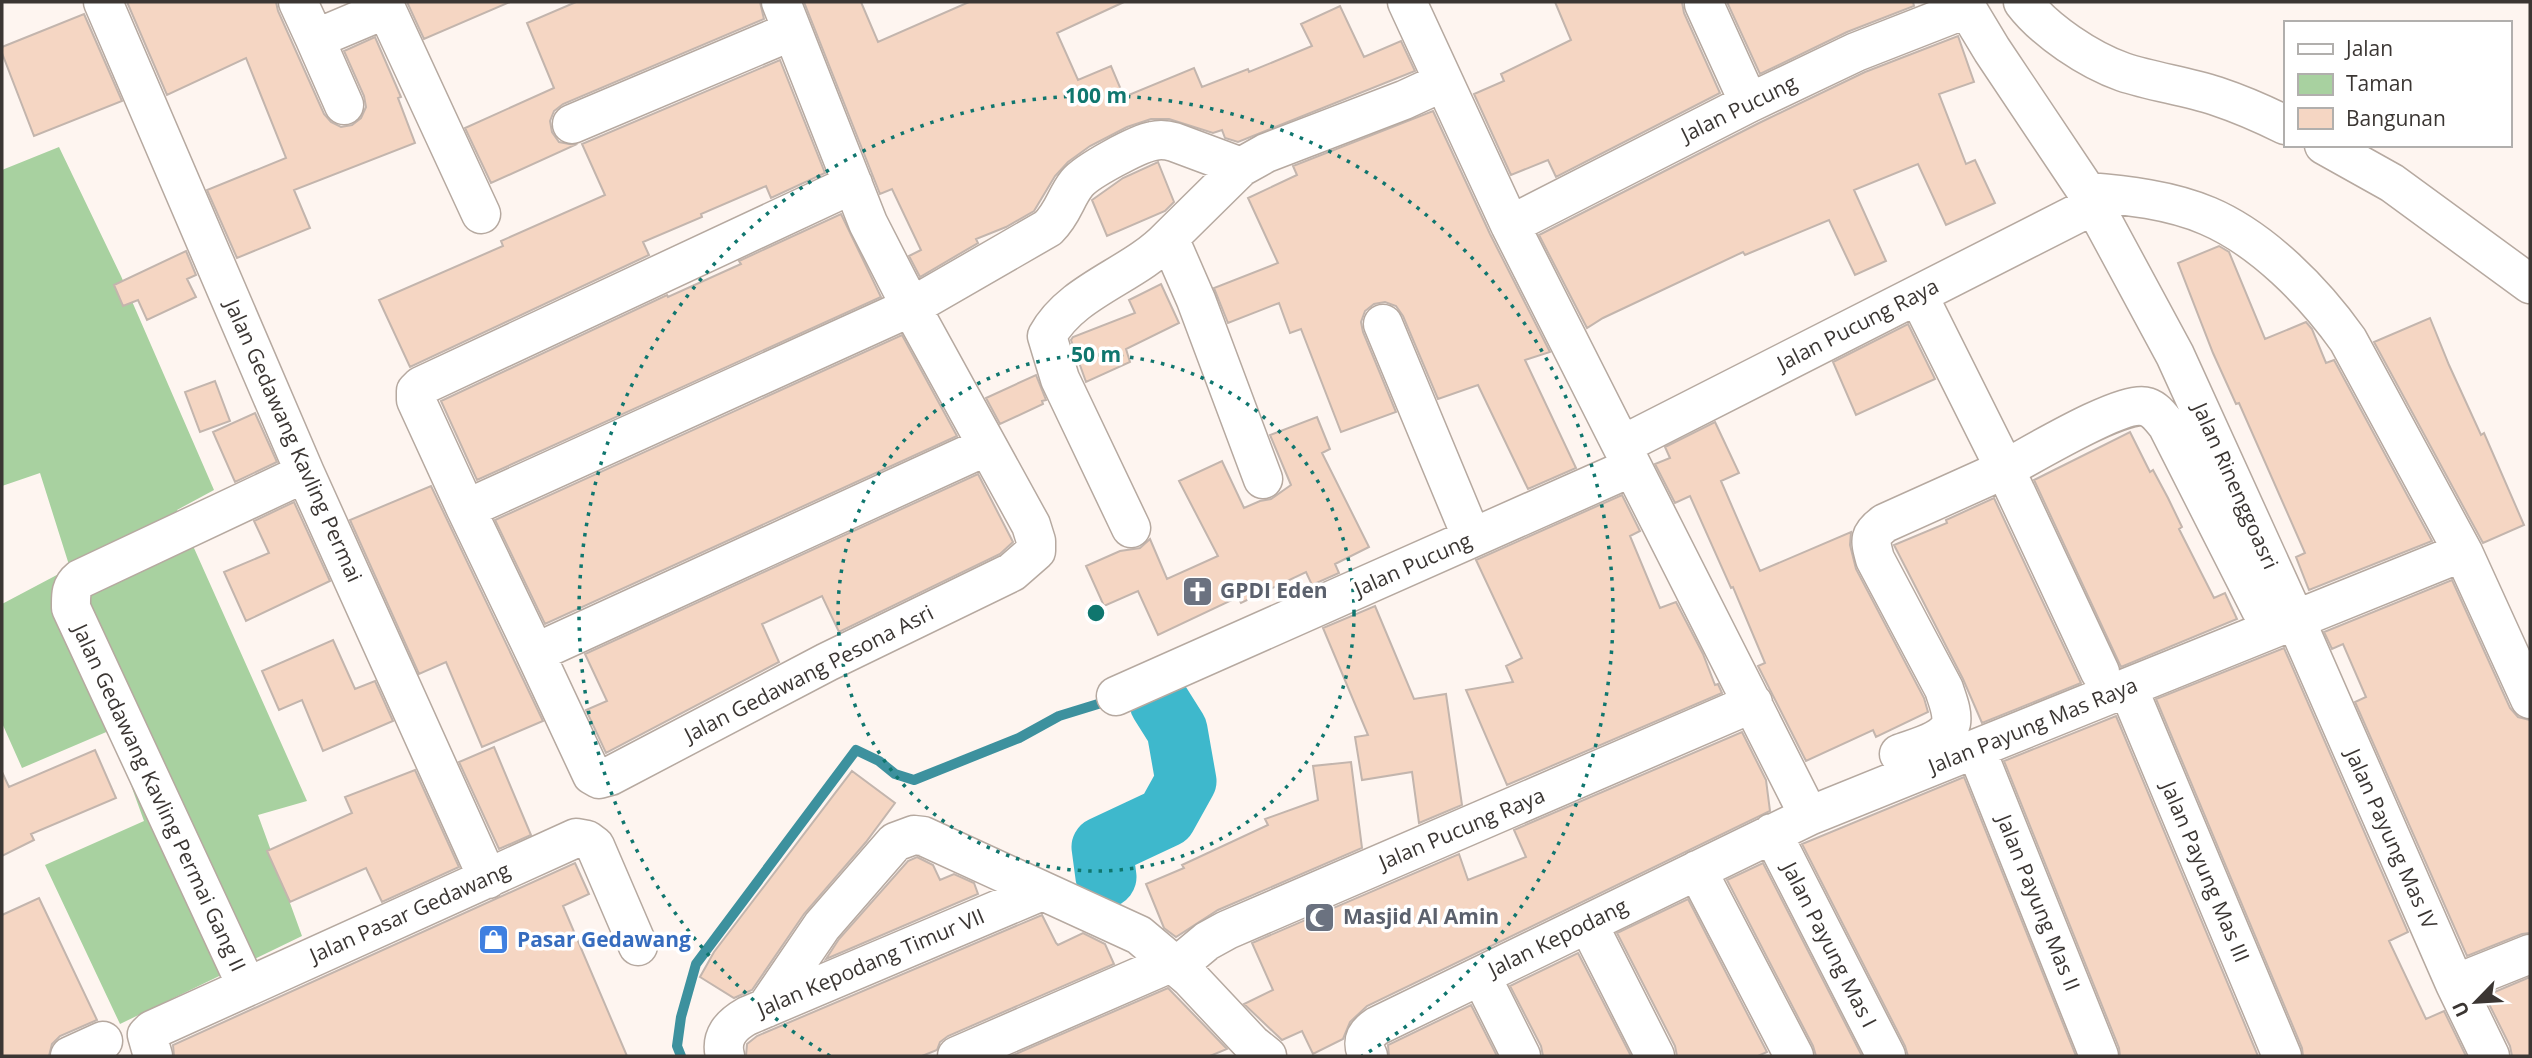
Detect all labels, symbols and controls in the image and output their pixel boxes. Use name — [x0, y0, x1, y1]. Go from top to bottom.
legend — [2284, 21, 2511, 147]
text: Jalan — [2344, 34, 2393, 62]
street label: Jalan Pucung — [1674, 68, 1801, 149]
text: Taman — [2346, 69, 2413, 97]
text: 100 m — [1065, 81, 1127, 109]
text: Bangunan — [2346, 104, 2446, 132]
street label: Jalan Pucung Raya — [1770, 271, 1943, 378]
street label: Jalan Gedawang Kavling Permai — [218, 293, 369, 586]
text: 50 m — [1071, 340, 1121, 368]
street label: Jalan Rinenggoasri — [2186, 396, 2285, 573]
street label: Jalan Pucung — [1348, 526, 1476, 603]
church icon: GPDI Eden — [1180, 574, 1214, 608]
place label: GPDI Eden — [1220, 576, 1328, 604]
street label: Jalan Gedawang Pesona Asri — [677, 598, 938, 749]
centre of rings — [1084, 601, 1108, 625]
street label: Jalan Gedawang Kavling Permai Gang II — [66, 617, 253, 976]
street label: Jalan Payung Mas Raya — [1922, 670, 2141, 781]
street label: Jalan Payung Mas IV — [2339, 742, 2444, 934]
street label: Jalan Payung Mas III — [2154, 775, 2257, 966]
street label: Jalan Pucung Raya — [1373, 780, 1549, 876]
street label: Jalan Payung Mas II — [1990, 808, 2087, 995]
street label: Jalan Pasar Gedawang — [303, 855, 514, 970]
street label: Jalan Payung Mas I — [1775, 855, 1884, 1032]
street label: Jalan Kepodang — [1482, 891, 1632, 984]
mosque icon: Masjid Al Amin — [1303, 900, 1337, 934]
street label: Jalan Kepodang Timur VII — [751, 901, 989, 1024]
place label: Masjid Al Amin — [1343, 902, 1499, 930]
shop icon: Pasar Gedawang — [477, 923, 511, 957]
place label: Pasar Gedawang — [517, 925, 691, 953]
north arrow — [2441, 967, 2511, 1037]
text: U — [2446, 997, 2475, 1021]

